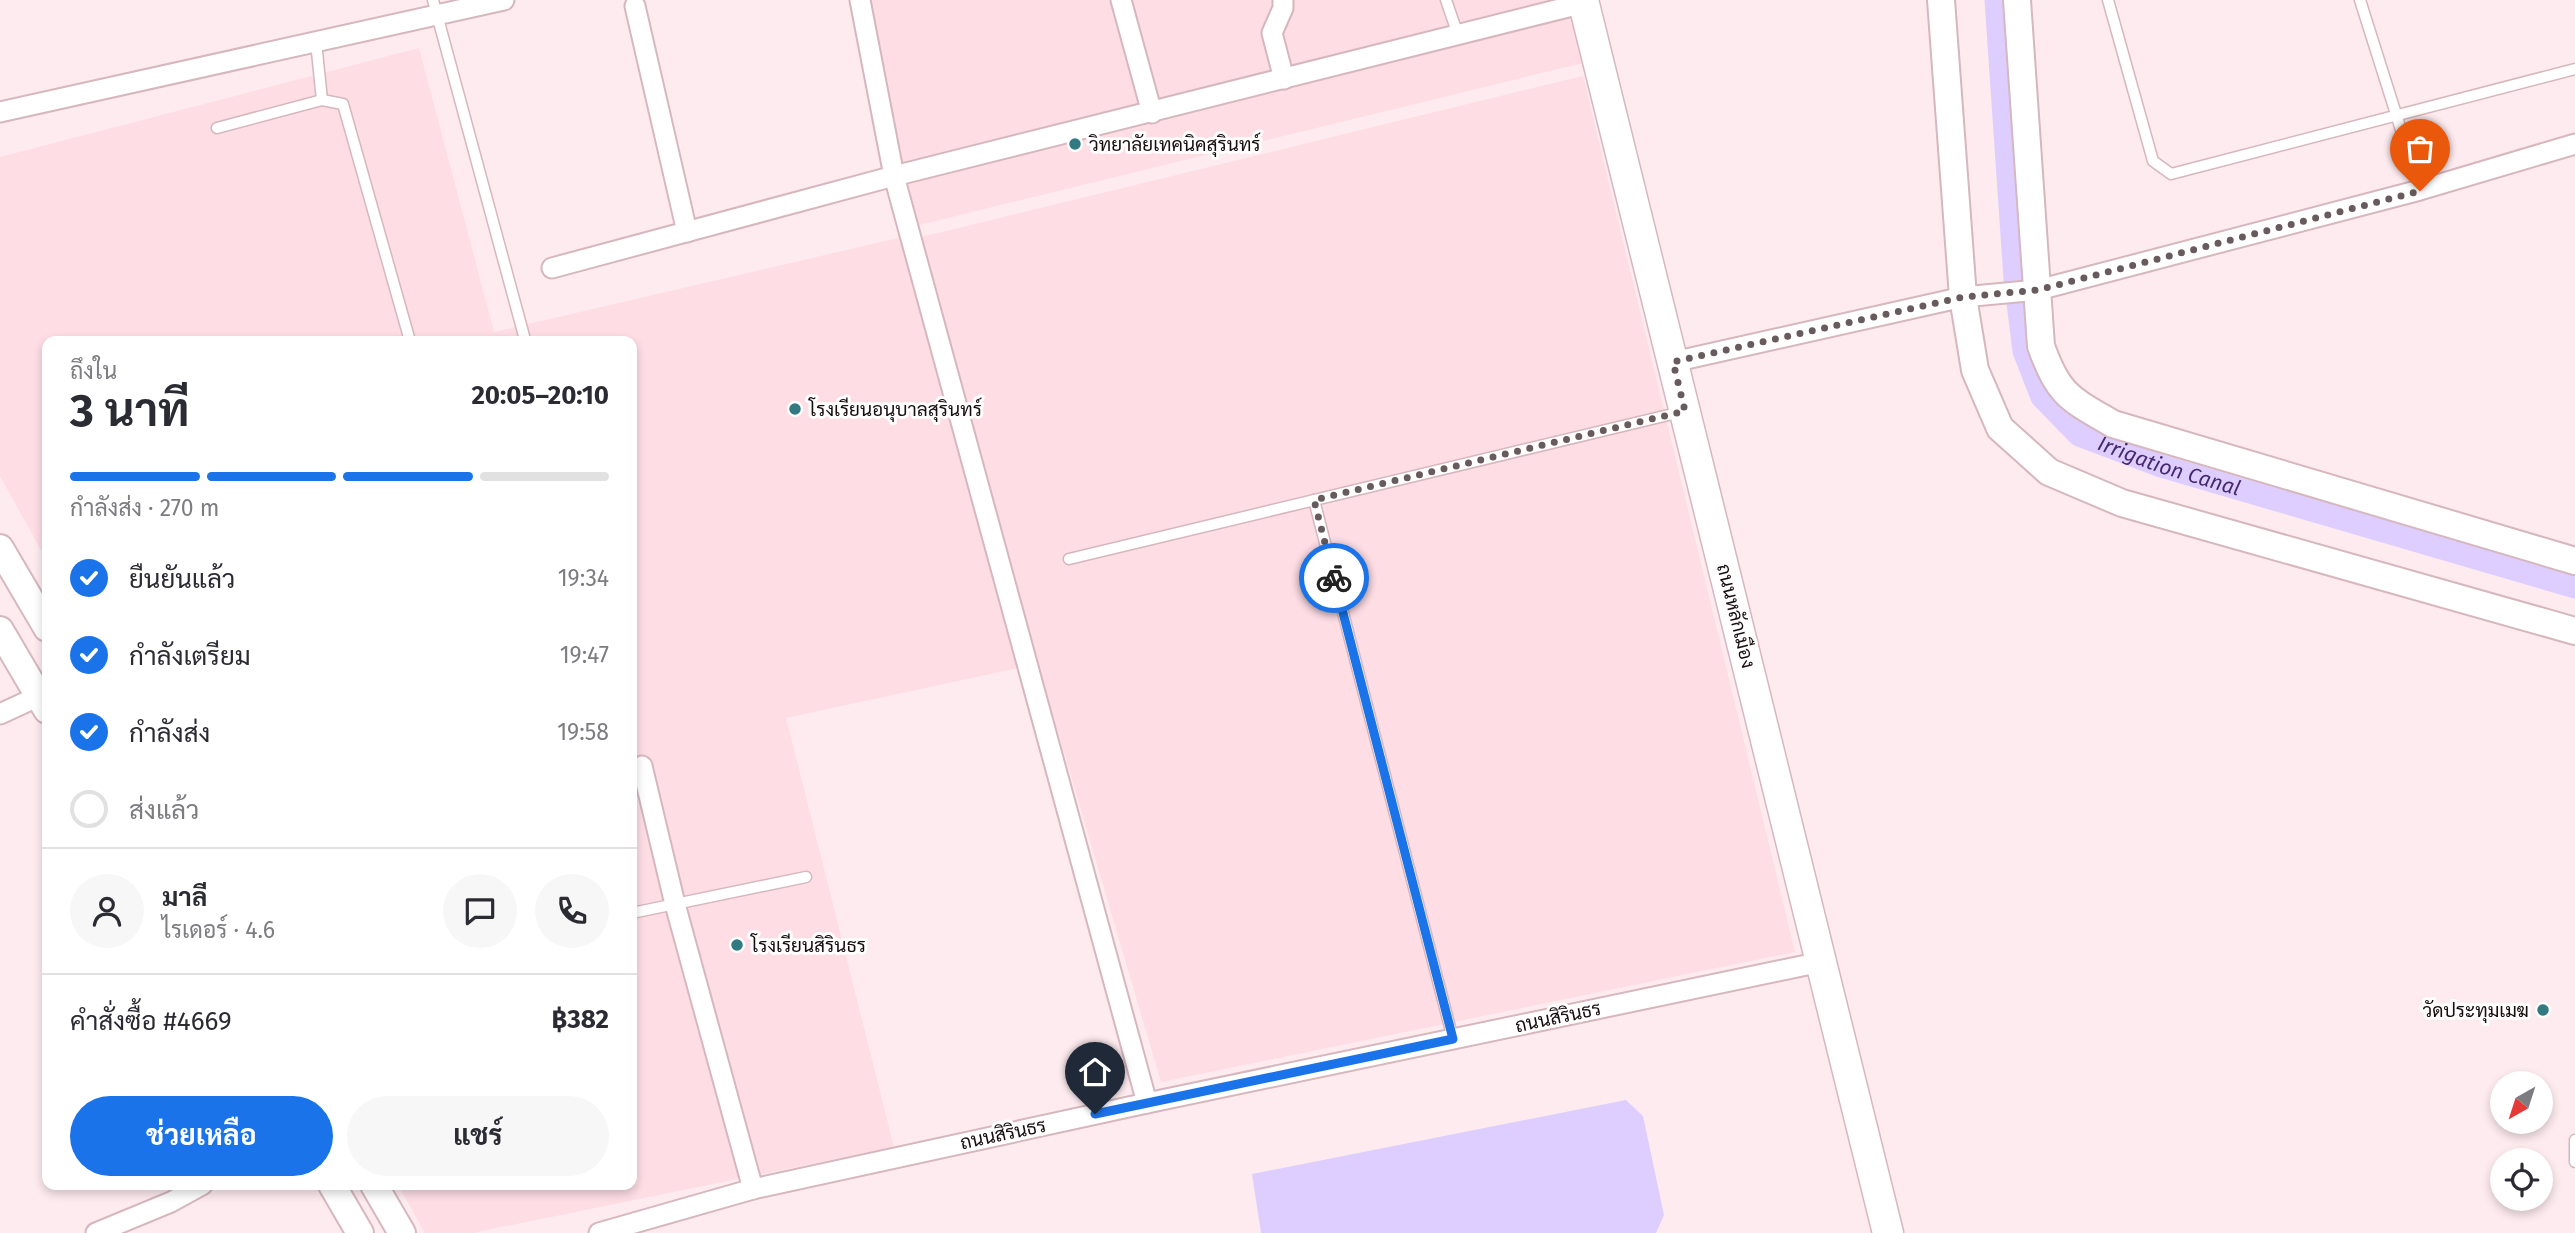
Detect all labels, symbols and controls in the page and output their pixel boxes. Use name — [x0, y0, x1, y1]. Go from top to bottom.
pin — [2390, 119, 2450, 191]
icon: bag — [2401, 130, 2439, 168]
place label: วิทยาลัยเทคนิคสุรินทร์ — [1089, 132, 1261, 157]
marker: วิทยาลัยเทคนิคสุรินทร์ — [1067, 136, 1083, 152]
text: ถึงใน — [70, 357, 117, 385]
text: 20:05–20:10 — [471, 380, 609, 411]
text: 3 นาที — [70, 383, 189, 438]
place label: โรงเรียนอนุบาลสุรินทร์ — [808, 397, 982, 422]
marker: โรงเรียนอนุบาลสุรินทร์ — [787, 401, 803, 417]
water label: Irrigation Canal — [2094, 430, 2243, 501]
text: กำลังส่ง · 270 m — [70, 494, 219, 522]
courier — [1299, 543, 1369, 613]
icon: check — [70, 559, 108, 597]
icon: bike — [1315, 559, 1353, 597]
street label: ถนนหลักเมือง — [1712, 561, 1760, 671]
text: ยืนยันแล้ว — [129, 564, 235, 595]
text: 19:34 — [558, 564, 609, 592]
icon: check — [70, 636, 108, 674]
text: กำลังเตรียม — [129, 641, 251, 672]
text: 19:47 — [560, 641, 609, 669]
icon: check — [70, 713, 108, 751]
text: กำลังส่ง — [129, 718, 210, 749]
text: 19:58 — [557, 718, 609, 746]
text: ส่งแล้ว — [129, 795, 199, 826]
button: person — [70, 874, 144, 948]
button: chat — [443, 874, 517, 948]
button: phone — [535, 874, 609, 948]
text: มาลี — [162, 882, 207, 913]
text: ไรเดอร์ · 4.6 — [162, 916, 275, 944]
place label: โรงเรียนสิรินธร — [750, 933, 866, 957]
marker: โรงเรียนสิรินธร — [729, 937, 745, 953]
street label: ถนนสิรินธร — [1513, 997, 1603, 1037]
place label: วัดประทุมเมฆ — [2422, 999, 2529, 1023]
marker: วัดประทุมเมฆ — [2535, 1002, 2551, 1018]
text: ฿382 — [552, 1004, 609, 1035]
text: คำสั่งซื้อ #4669 — [70, 1006, 232, 1037]
pin — [1065, 1042, 1125, 1114]
icon: home — [1076, 1053, 1114, 1091]
north arrow — [2490, 1071, 2553, 1134]
map controls — [2490, 1071, 2553, 1211]
button: ช่วยเหลือ — [70, 1096, 333, 1176]
button: แชร์ — [347, 1096, 609, 1176]
street label: ถนนสิรินธร — [958, 1114, 1048, 1154]
button: locate — [2490, 1148, 2553, 1211]

